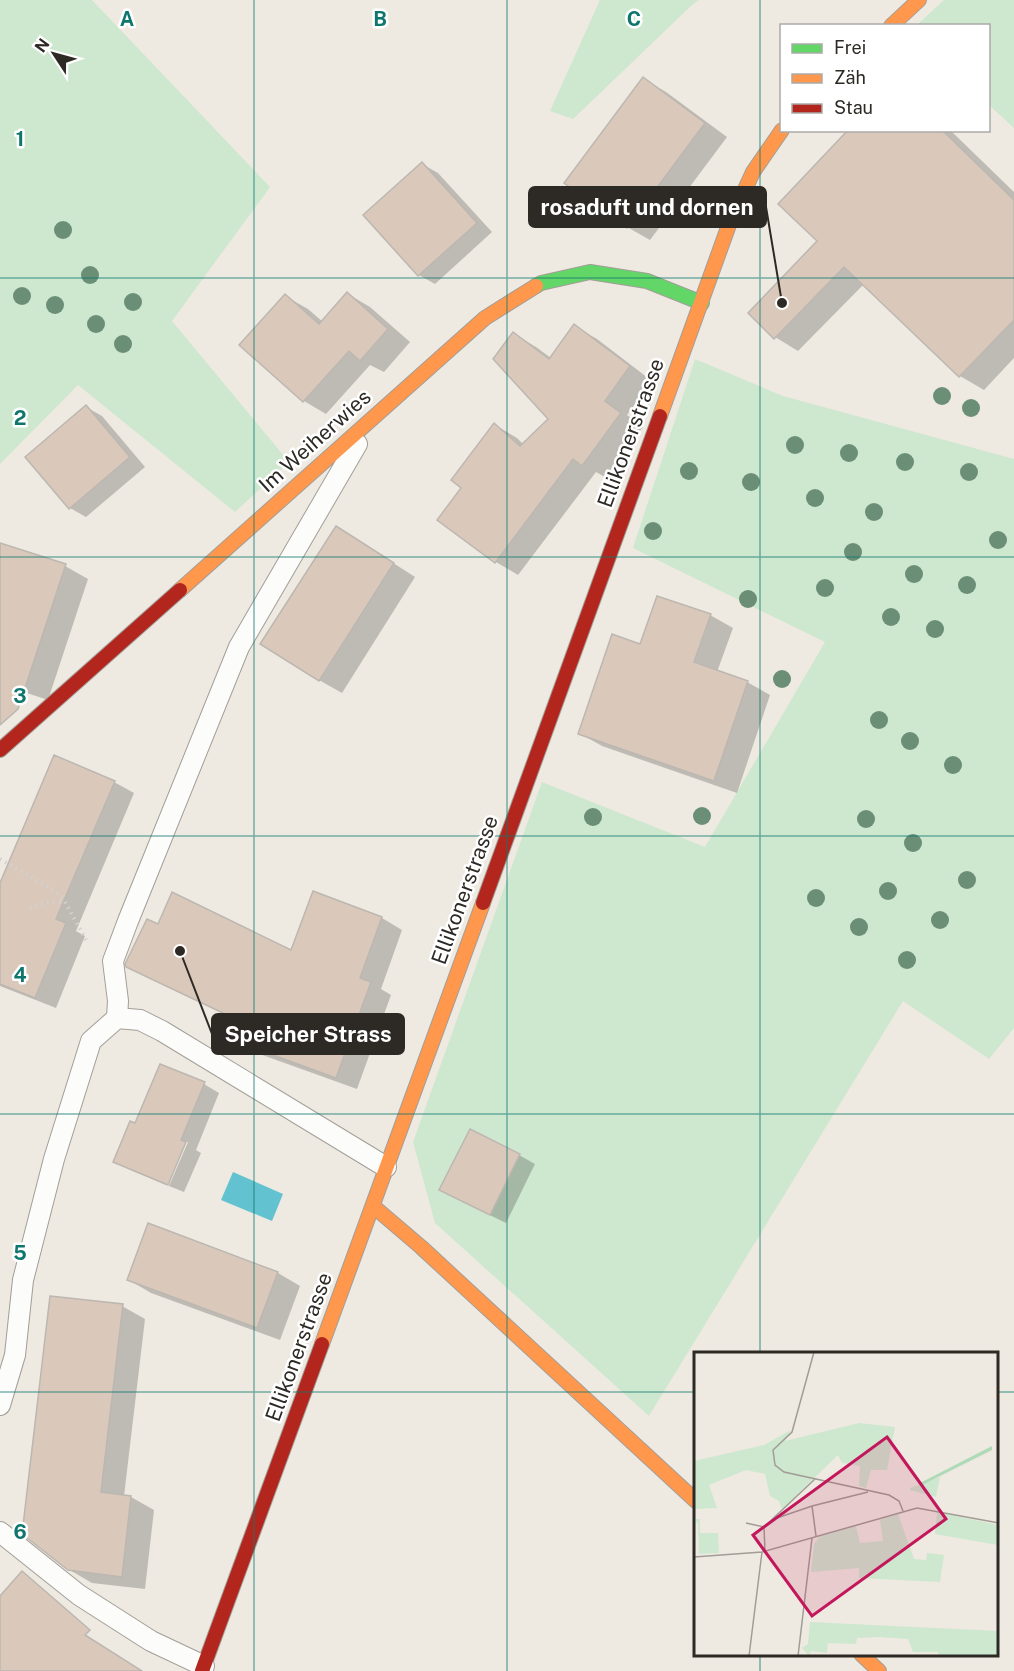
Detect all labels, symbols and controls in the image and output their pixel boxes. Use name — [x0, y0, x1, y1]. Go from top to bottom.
text: A — [120, 7, 134, 31]
text: B — [373, 7, 387, 31]
text: C — [627, 7, 641, 31]
north arrow — [24, 24, 84, 84]
legend — [780, 24, 990, 132]
text: N — [31, 35, 54, 56]
text: Frei — [834, 37, 866, 58]
text: Zäh — [834, 67, 866, 88]
text: Stau — [834, 97, 873, 118]
text: 1 — [16, 127, 24, 151]
callout: rosaduft und dornen — [529, 187, 766, 227]
text: rosaduft und dornen — [540, 194, 754, 220]
street label: Ellikonerstrasse — [592, 355, 669, 511]
street label: Im Weiherwies — [254, 384, 376, 497]
text: 2 — [14, 406, 26, 430]
text: 3 — [13, 684, 27, 708]
street label: Ellikonerstrasse — [426, 812, 503, 968]
text: 4 — [13, 963, 27, 987]
callout: Speicher Strass — [212, 1014, 404, 1054]
text: Speicher Strass — [224, 1021, 392, 1047]
text: 5 — [13, 1241, 27, 1265]
street label: Ellikonerstrasse — [260, 1269, 337, 1425]
inset map — [694, 1352, 999, 1656]
text: 6 — [13, 1520, 27, 1544]

